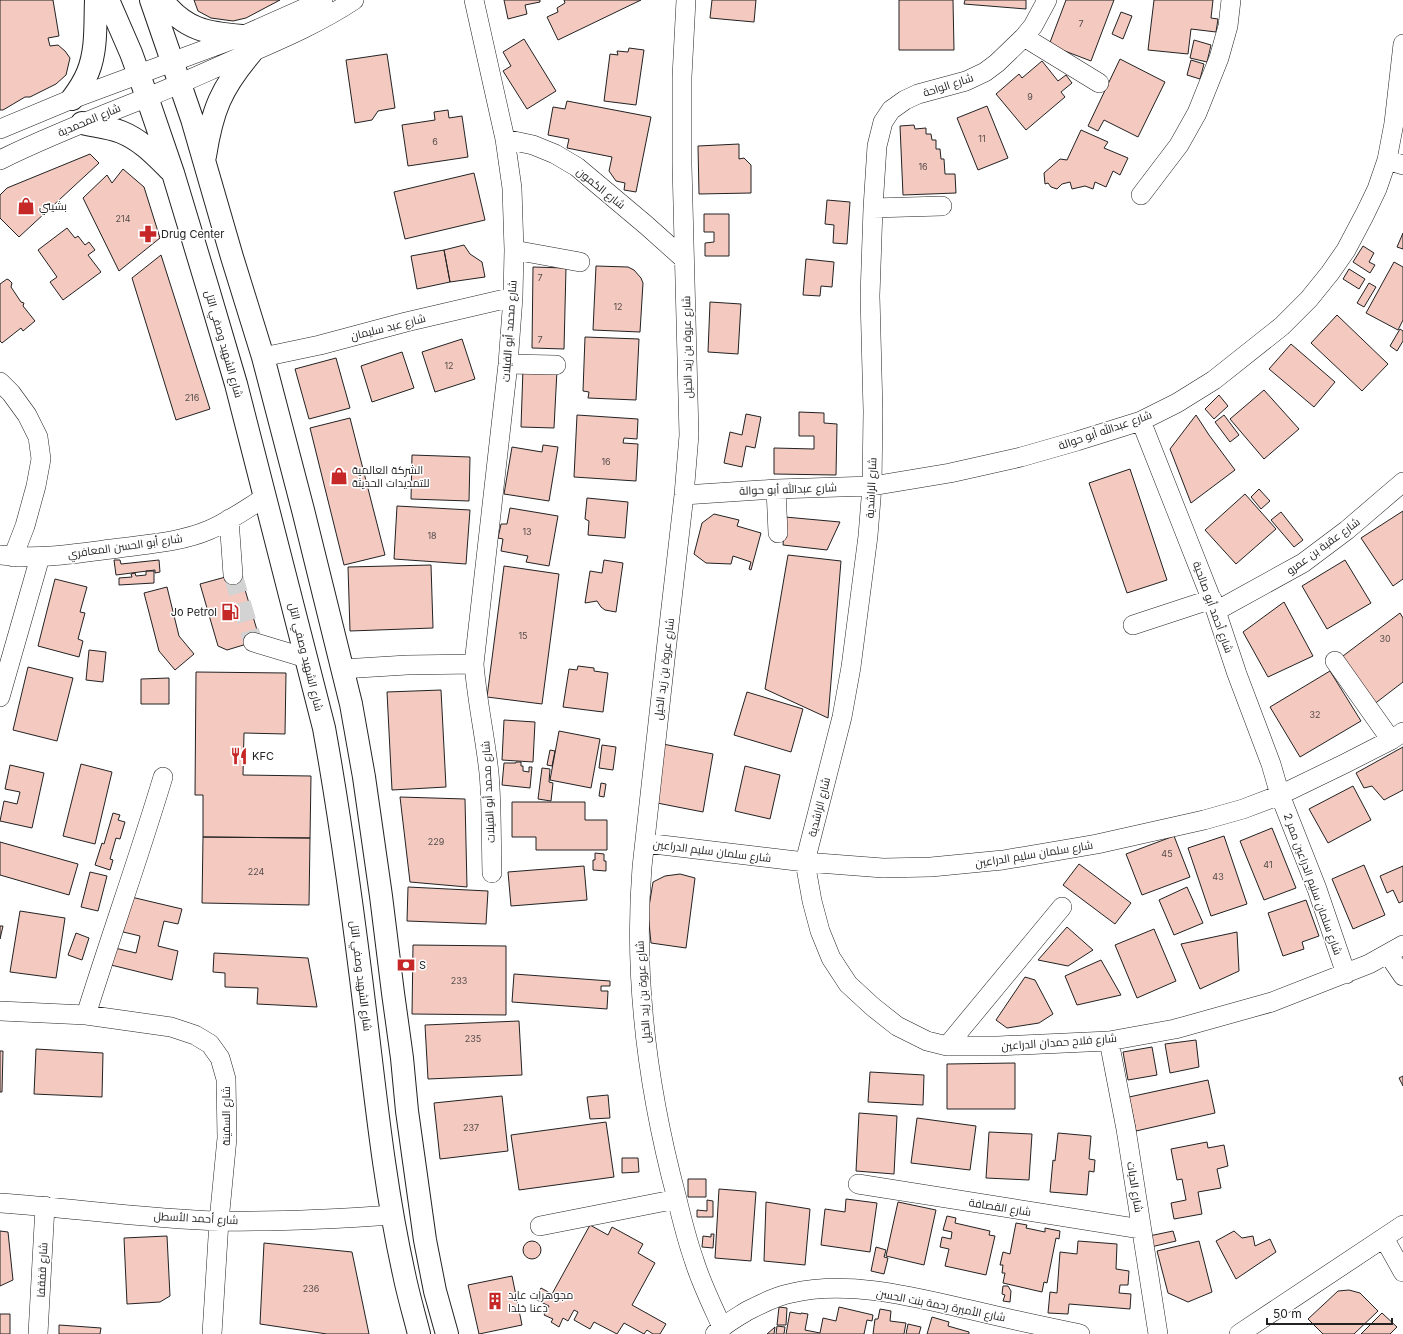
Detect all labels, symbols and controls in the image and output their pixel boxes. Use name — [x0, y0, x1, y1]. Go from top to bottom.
house number: 7 — [1078, 18, 1084, 29]
street label: شارع الواحة — [921, 70, 975, 101]
house number: 9 — [1027, 91, 1033, 102]
street label: شارع المحمدية — [55, 100, 123, 140]
house number: 11 — [978, 133, 986, 144]
house number: 6 — [432, 136, 438, 147]
house number: 16 — [918, 161, 928, 172]
street label: شارع الكمون — [573, 164, 628, 213]
shop icon: بشيتي — [16, 196, 36, 216]
place label: بشيتي — [39, 199, 67, 215]
house number: 214 — [116, 213, 131, 224]
pharmacy icon: Drug Center — [138, 224, 158, 244]
place label: Drug Center — [161, 227, 224, 241]
house number: 7 — [537, 272, 543, 283]
street label: شارع محمد أبو الفيلات — [498, 280, 521, 383]
street label: شارع الشهيد وصفي التل — [200, 289, 246, 400]
street label: شارع عروة بن زيد الخيل — [679, 296, 696, 398]
house number: 12 — [613, 301, 623, 312]
street label: شارع عبد سليمان — [349, 311, 427, 344]
house number: 7 — [537, 334, 543, 345]
house number: 12 — [444, 360, 454, 371]
house number: 216 — [185, 392, 200, 403]
street label: شارع عبدالله أبو حوالة — [1056, 407, 1154, 453]
house number: 16 — [601, 456, 611, 467]
street label: شارع الراشدية — [862, 457, 881, 519]
place label: الشركة العالمية للتمديدات الحديثة — [352, 463, 430, 490]
shop icon: الشركة العالمية للتمديدات الحديثة — [329, 466, 349, 486]
street label: شارع عبدالله أبو حوالة — [739, 479, 837, 499]
street label: شارع عقبة بن عمرو — [1283, 515, 1363, 578]
house number: 13 — [522, 526, 532, 537]
house number: 18 — [427, 530, 437, 541]
street label: شارع أبو الحسن المعافري — [67, 531, 184, 563]
street label: شارع أحمد أبو صالحية — [1189, 559, 1236, 655]
street label: شارع الشهيد وصفي التل — [284, 601, 326, 713]
fuel station icon: Jo Petrol — [220, 602, 240, 622]
place label: Jo Petrol — [171, 605, 217, 619]
street label: شارع عروة بن زيد الخيل — [651, 617, 678, 721]
house number: 15 — [518, 630, 528, 641]
house number: 30 — [1379, 633, 1391, 644]
house number: 32 — [1309, 709, 1321, 720]
street label: شارع محمد أبو الفيلات — [478, 741, 499, 843]
restaurant icon: KFC — [229, 746, 249, 766]
place label: KFC — [252, 749, 274, 763]
street label: شارع الراشدية — [805, 776, 834, 838]
street label: شارع سلمان سليم الدراعين ممر 2 — [1280, 811, 1345, 957]
house number: 229 — [428, 836, 445, 847]
street label: شارع سلمان سليم الدراعين — [652, 837, 772, 866]
street label: شارع سلمان سليم الدراعين — [974, 838, 1094, 871]
house number: 45 — [1161, 848, 1173, 859]
house number: 41 — [1263, 859, 1273, 870]
house number: 224 — [248, 866, 265, 877]
house number: 43 — [1212, 871, 1224, 882]
street label: شارع الشهيد وصفي التل — [345, 920, 375, 1032]
street label: شارع عروة بن زيد الخيل — [632, 940, 655, 1044]
bank icon: S — [396, 955, 416, 975]
place label: S — [419, 958, 426, 972]
house number: 233 — [451, 975, 468, 986]
street label: شارع فلاح حمدان الدراعين — [1001, 1031, 1117, 1054]
house number: 235 — [465, 1033, 481, 1044]
street label: شارع السفينة — [219, 1086, 234, 1146]
house number: 237 — [463, 1122, 479, 1133]
street label: شارع الديات — [1123, 1161, 1146, 1214]
street label: شارع القصافة — [968, 1195, 1032, 1220]
street label: شارع أحمد الأسطل — [153, 1209, 239, 1228]
street label: شارع قفقفا — [34, 1242, 51, 1298]
house number: 236 — [303, 1283, 320, 1294]
street label: شارع الأميرة رحمة بنت الحسن — [875, 1286, 1007, 1325]
place label: مجوهرات عايد دعنا خلدا — [508, 1288, 573, 1315]
building icon: مجوهرات عايد دعنا خلدا — [485, 1291, 505, 1311]
scale bar — [1267, 1300, 1392, 1326]
text: 50 m — [1273, 1306, 1302, 1321]

